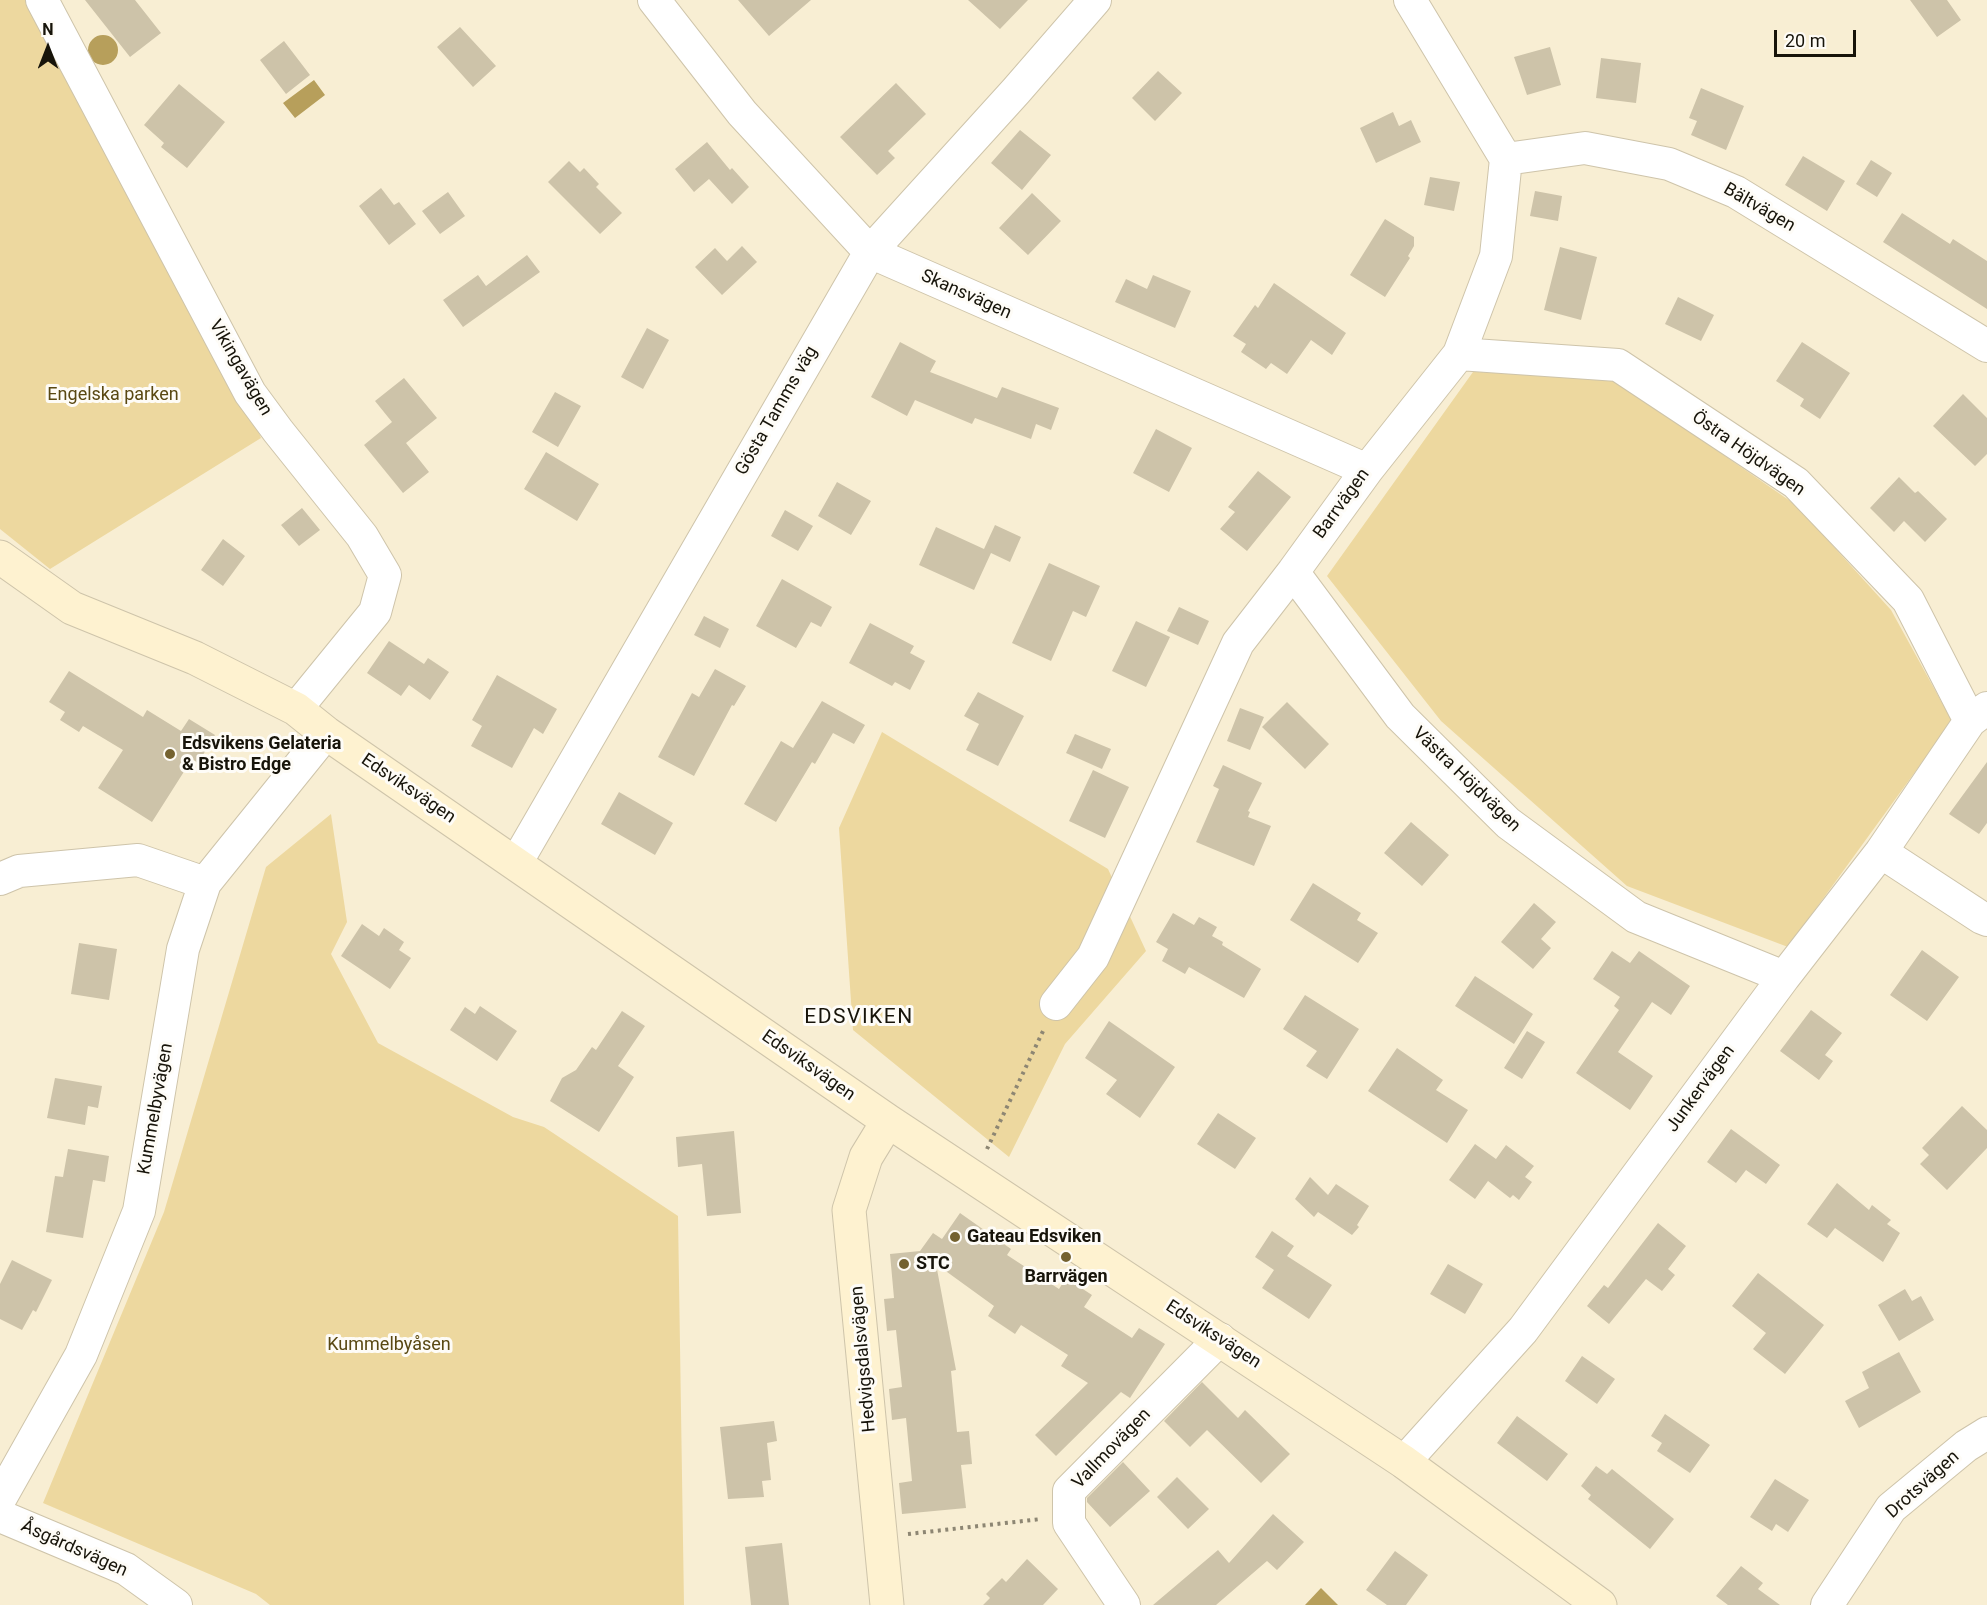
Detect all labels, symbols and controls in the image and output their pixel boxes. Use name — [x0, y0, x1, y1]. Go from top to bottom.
north arrow — [18, 18, 78, 78]
scale bar — [1777, 18, 1860, 56]
text: N — [42, 20, 54, 39]
text: 20 m — [1785, 30, 1825, 51]
street label: Bältvägen — [1719, 179, 1799, 237]
street label: Skansvägen — [917, 265, 1015, 325]
street label: Vikingavägen — [204, 316, 276, 420]
street label: Gösta Tamms väg — [731, 343, 823, 479]
park label: Engelska parken — [47, 384, 179, 406]
street label: Östra Höjdvägen — [1687, 407, 1809, 501]
street label: Barrvägen — [1309, 465, 1375, 543]
street label: Västra Höjdvägen — [1408, 723, 1524, 837]
place label: Edsvikens Gelateria & Bistro Edge — [182, 733, 341, 776]
marker: Edsvikens Gelateria & Bistro Edge — [163, 747, 177, 761]
street label: Edsviksvägen — [357, 750, 459, 828]
district label: EDSVIKEN — [804, 1005, 914, 1031]
street label: Edsviksvägen — [757, 1026, 859, 1106]
street label: Junkervägen — [1662, 1041, 1740, 1137]
street label: Kummelbyvägen — [134, 1042, 178, 1176]
place label: Gateau Edsviken — [967, 1226, 1101, 1248]
marker: Gateau Edsviken — [948, 1230, 962, 1244]
marker: Barrvägen — [1059, 1250, 1073, 1264]
place label: STC — [916, 1253, 950, 1275]
marker: STC — [897, 1257, 911, 1271]
place label: Barrvägen — [1024, 1266, 1108, 1288]
street label: Hedvigsdalsvägen — [847, 1285, 881, 1433]
street label: Edsviksvägen — [1161, 1296, 1265, 1374]
park label: Kummelbyåsen — [327, 1334, 451, 1356]
street label: Vallmovägen — [1068, 1404, 1156, 1494]
street label: Drotsvägen — [1882, 1446, 1964, 1524]
street label: Åsgårdsvägen — [17, 1516, 131, 1582]

